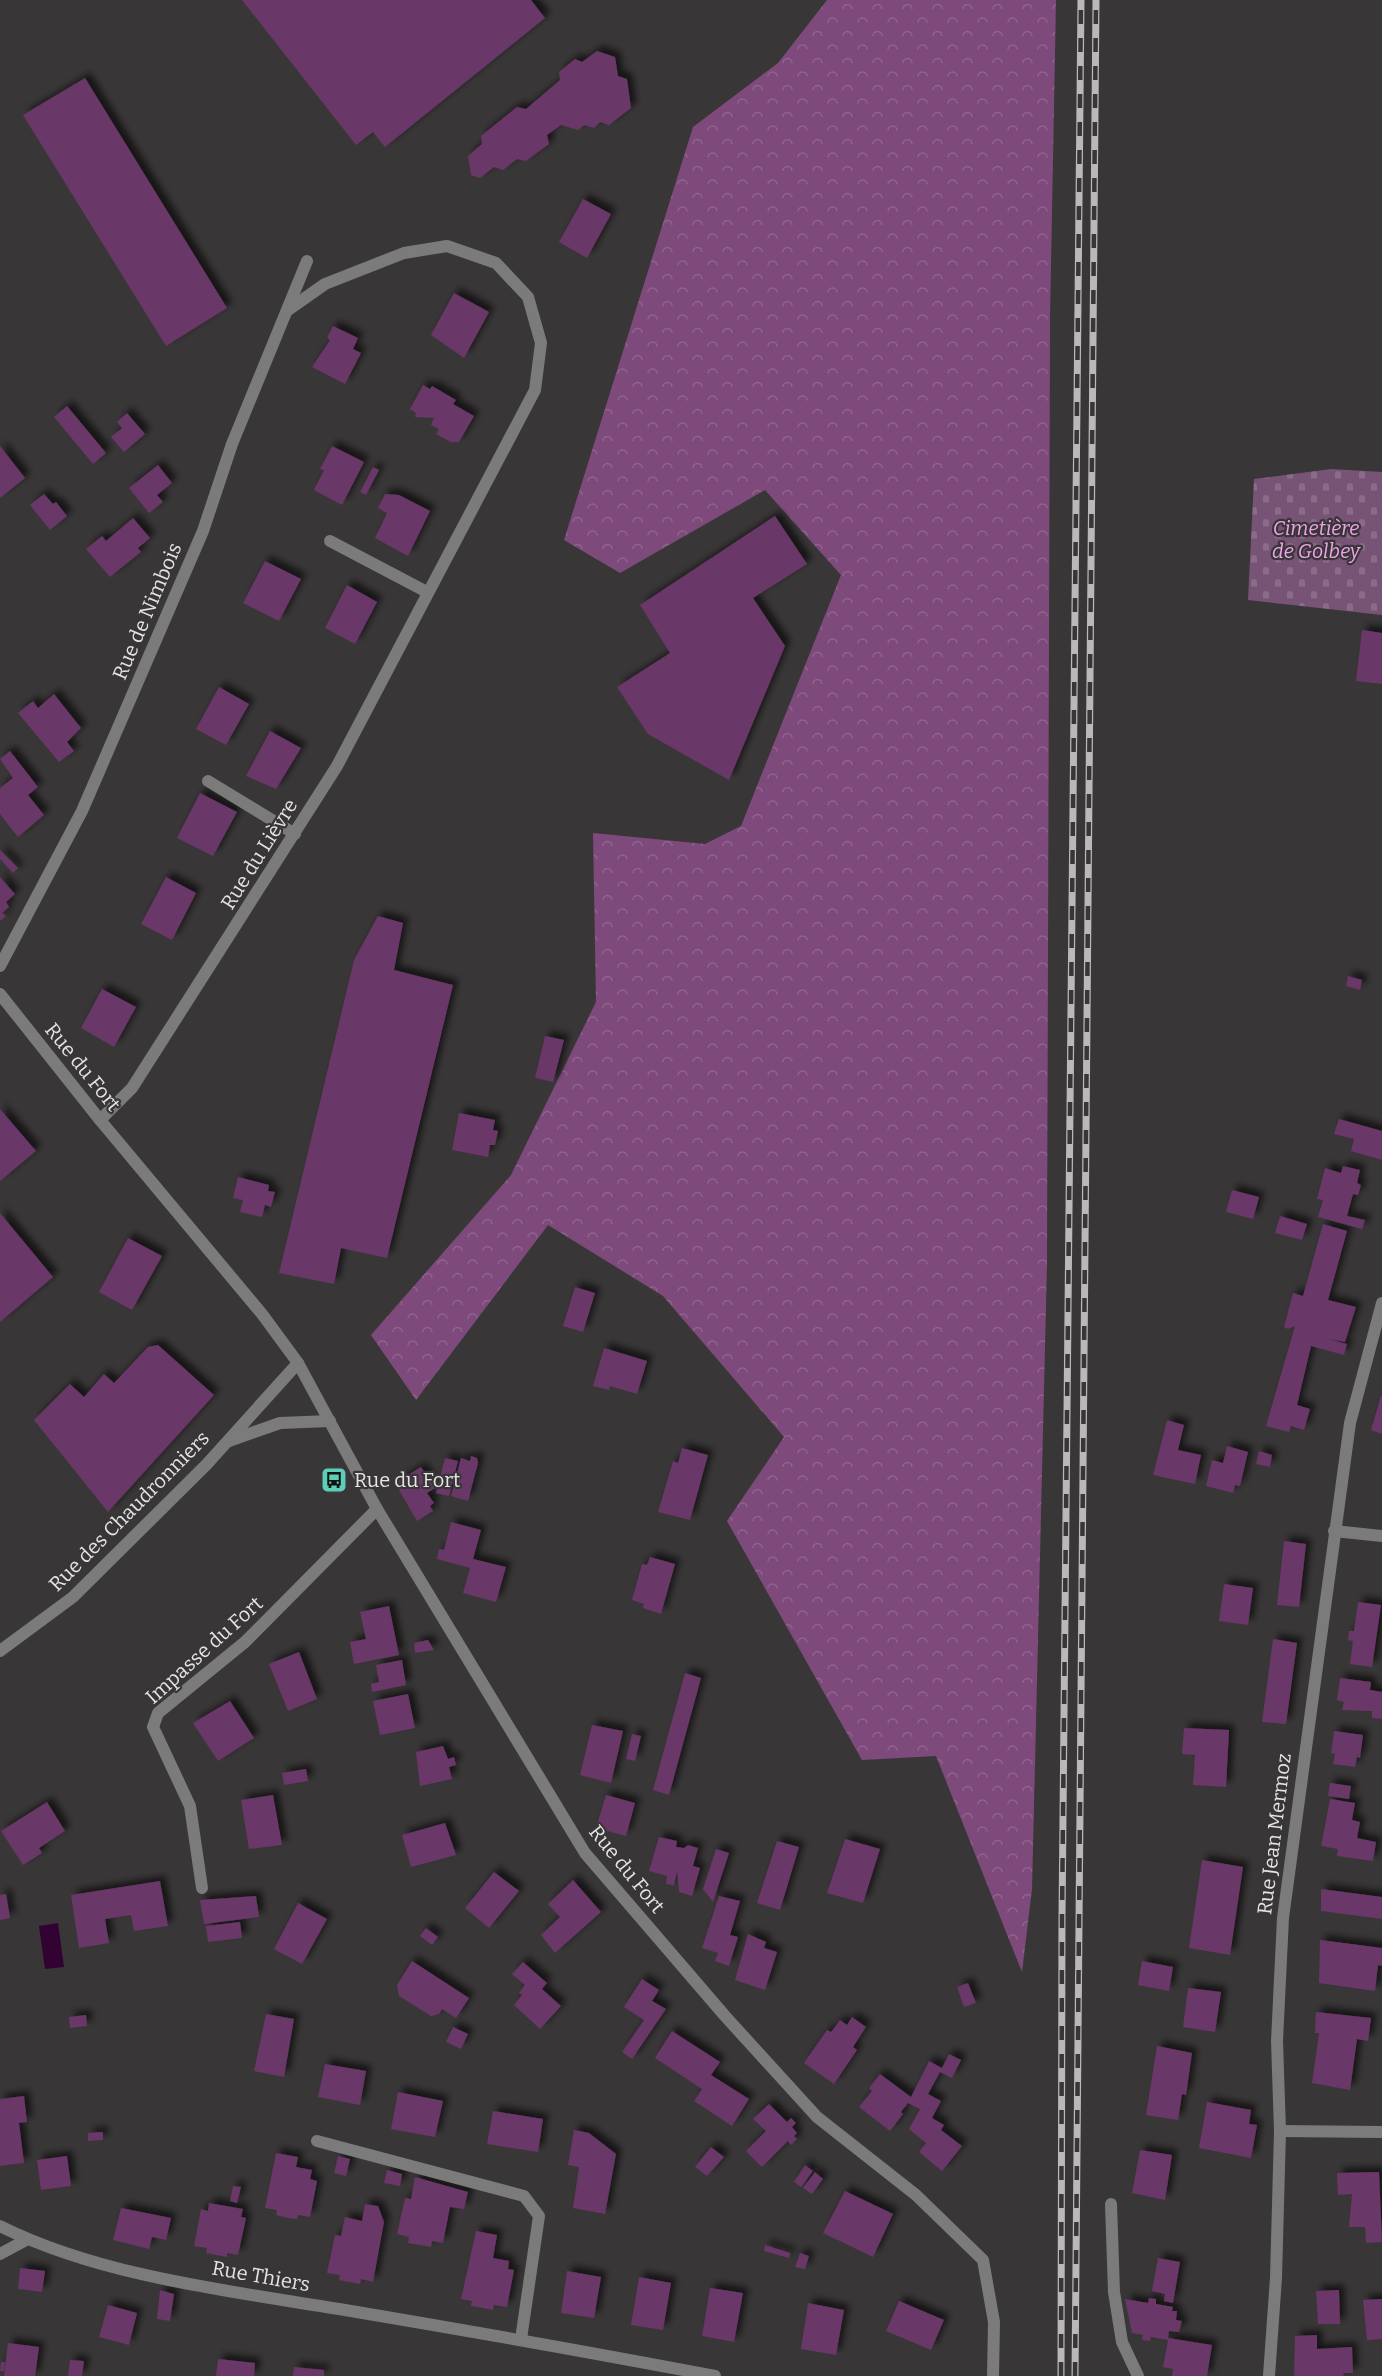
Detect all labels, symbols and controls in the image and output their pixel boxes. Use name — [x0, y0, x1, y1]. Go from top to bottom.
park label: Cimetière de Golbey — [1272, 516, 1362, 563]
street label: Rue de Nimbois — [107, 539, 187, 683]
street label: Rue du Lièvre — [216, 794, 302, 914]
street label: Rue du Fort — [40, 1018, 126, 1116]
street label: Rue des Chaudronniers — [44, 1426, 214, 1596]
bus stop icon: Rue du Fort — [319, 1465, 349, 1495]
place label: Rue du Fort — [354, 1468, 460, 1492]
street label: Impasse du Fort — [141, 1591, 267, 1709]
street label: Rue Jean Mermoz — [1252, 1752, 1296, 1916]
street label: Rue du Fort — [584, 1820, 670, 1918]
street label: Rue Thiers — [210, 2256, 312, 2296]

